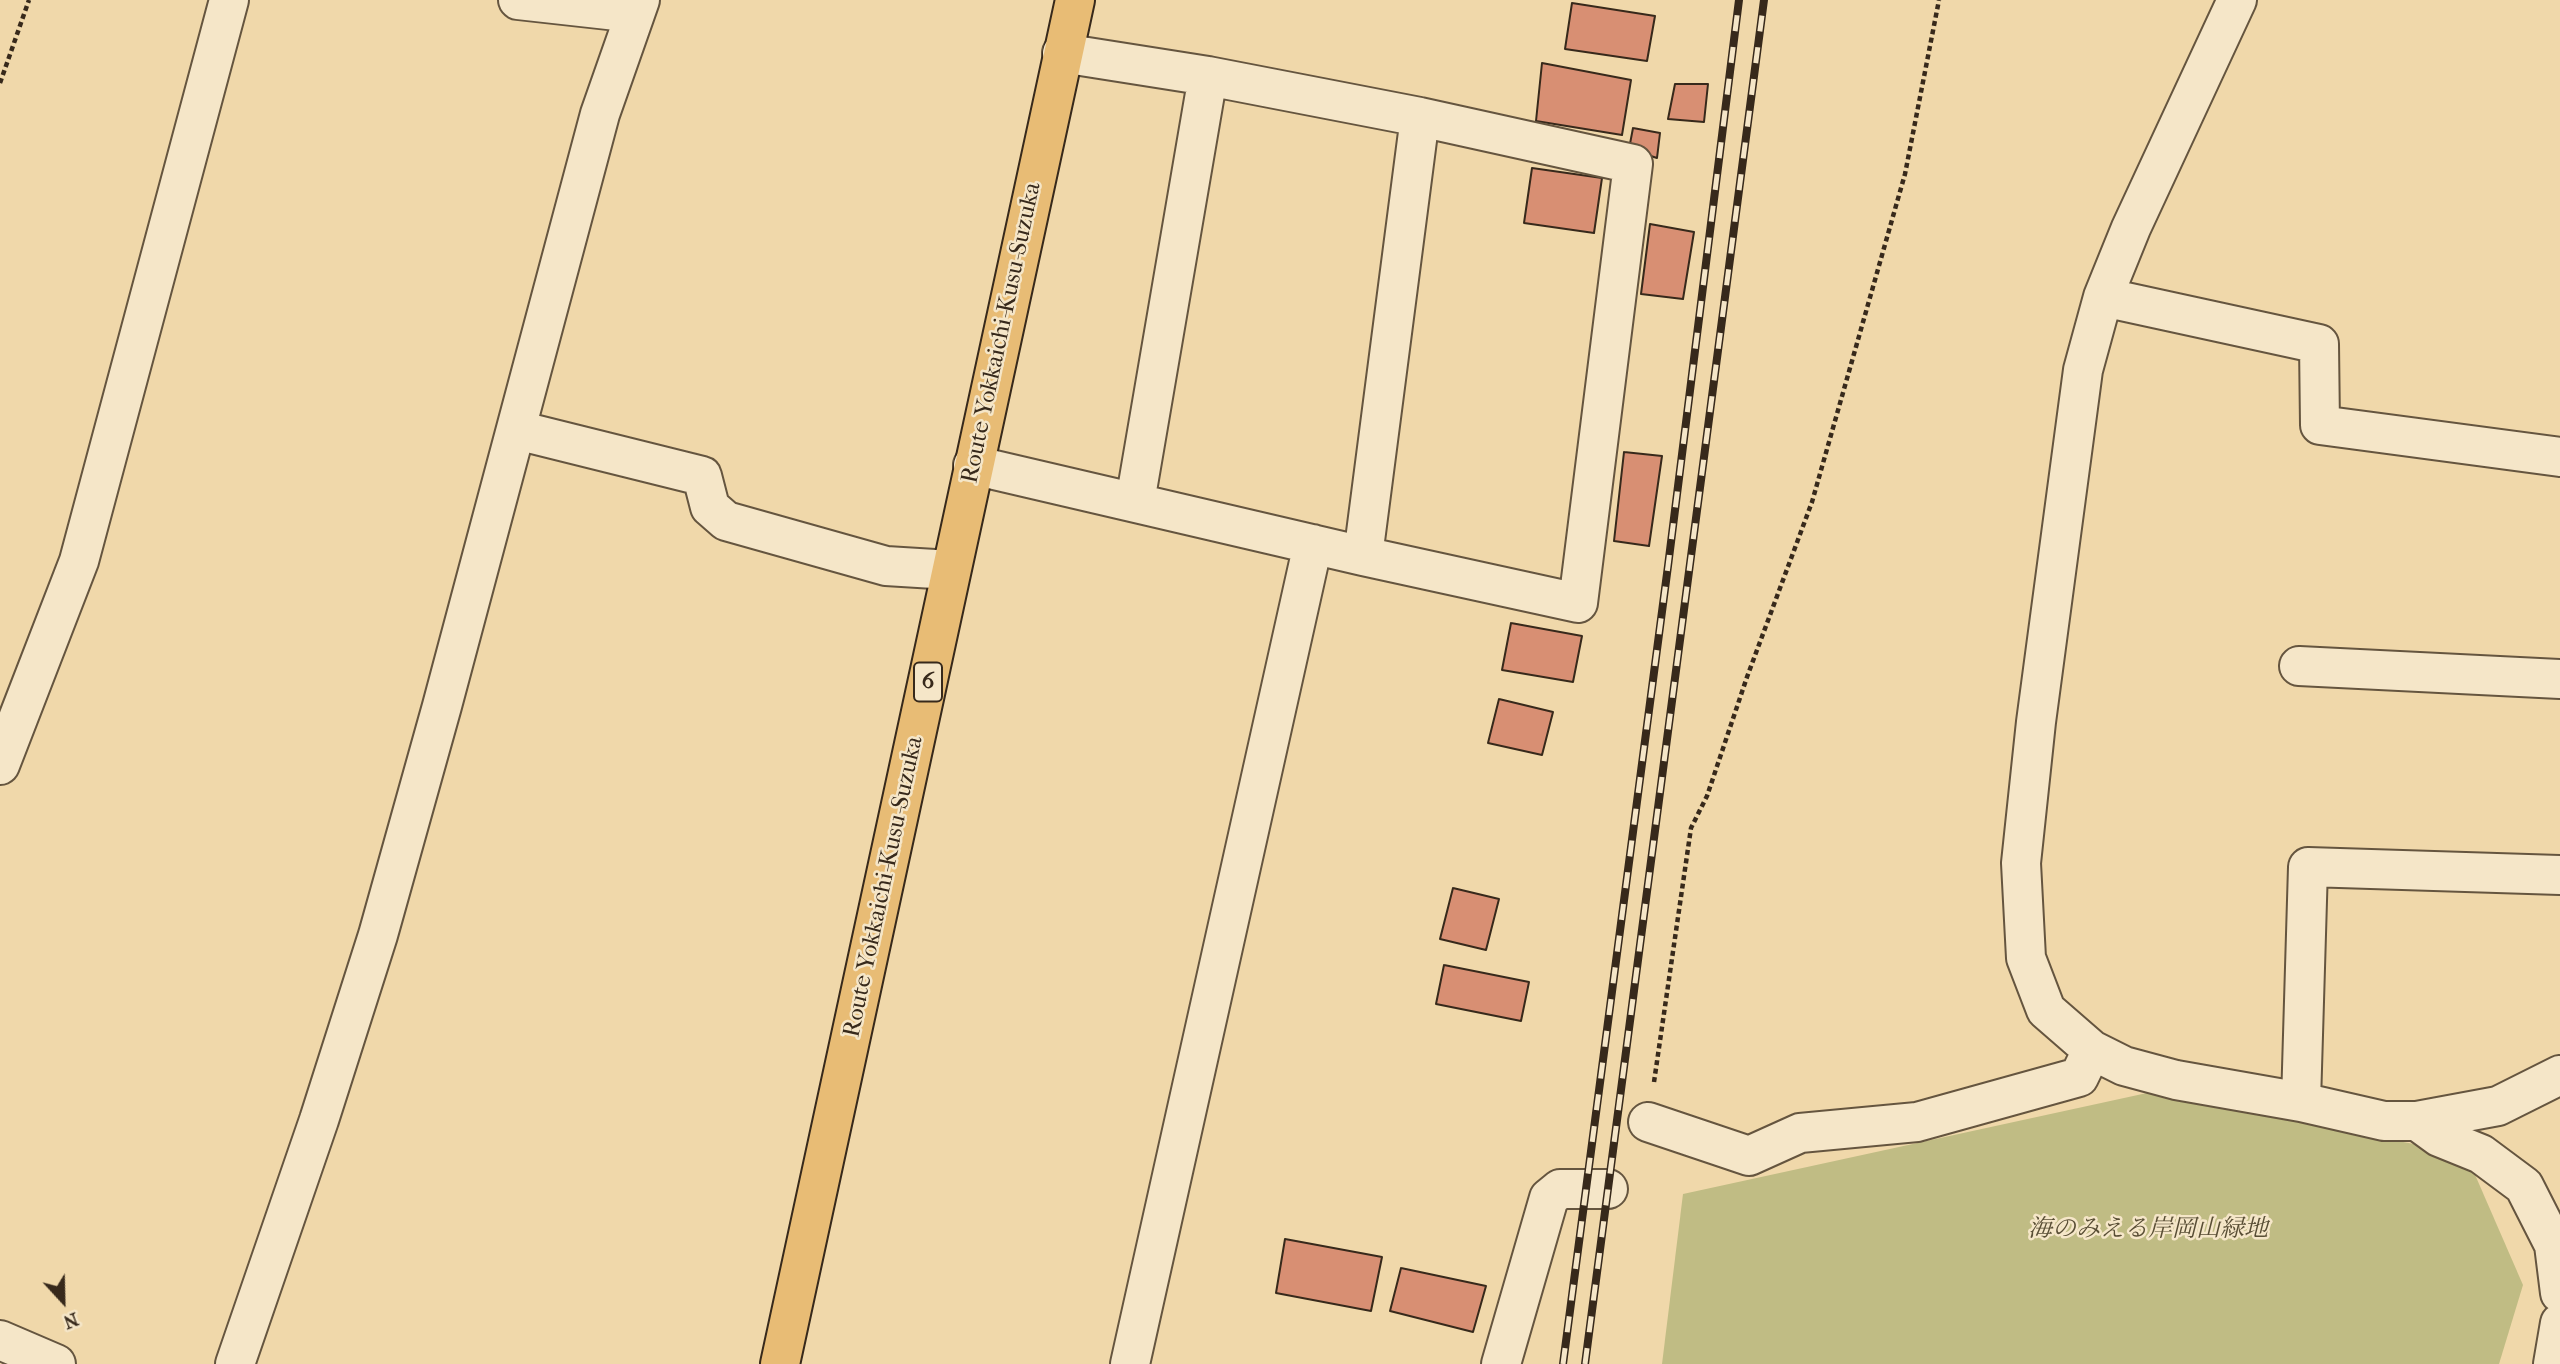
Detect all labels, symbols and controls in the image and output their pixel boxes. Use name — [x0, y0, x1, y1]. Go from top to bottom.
street label: Route Yokkaichi-Kusu-Suzuka — [956, 180, 1048, 486]
road number: 6 — [914, 662, 942, 702]
street label: Route Yokkaichi-Kusu-Suzuka — [838, 734, 930, 1040]
park label: 海のみえる岸岡山緑地 — [2028, 1216, 2268, 1244]
north arrow — [28, 1266, 98, 1336]
text: N — [60, 1308, 82, 1333]

